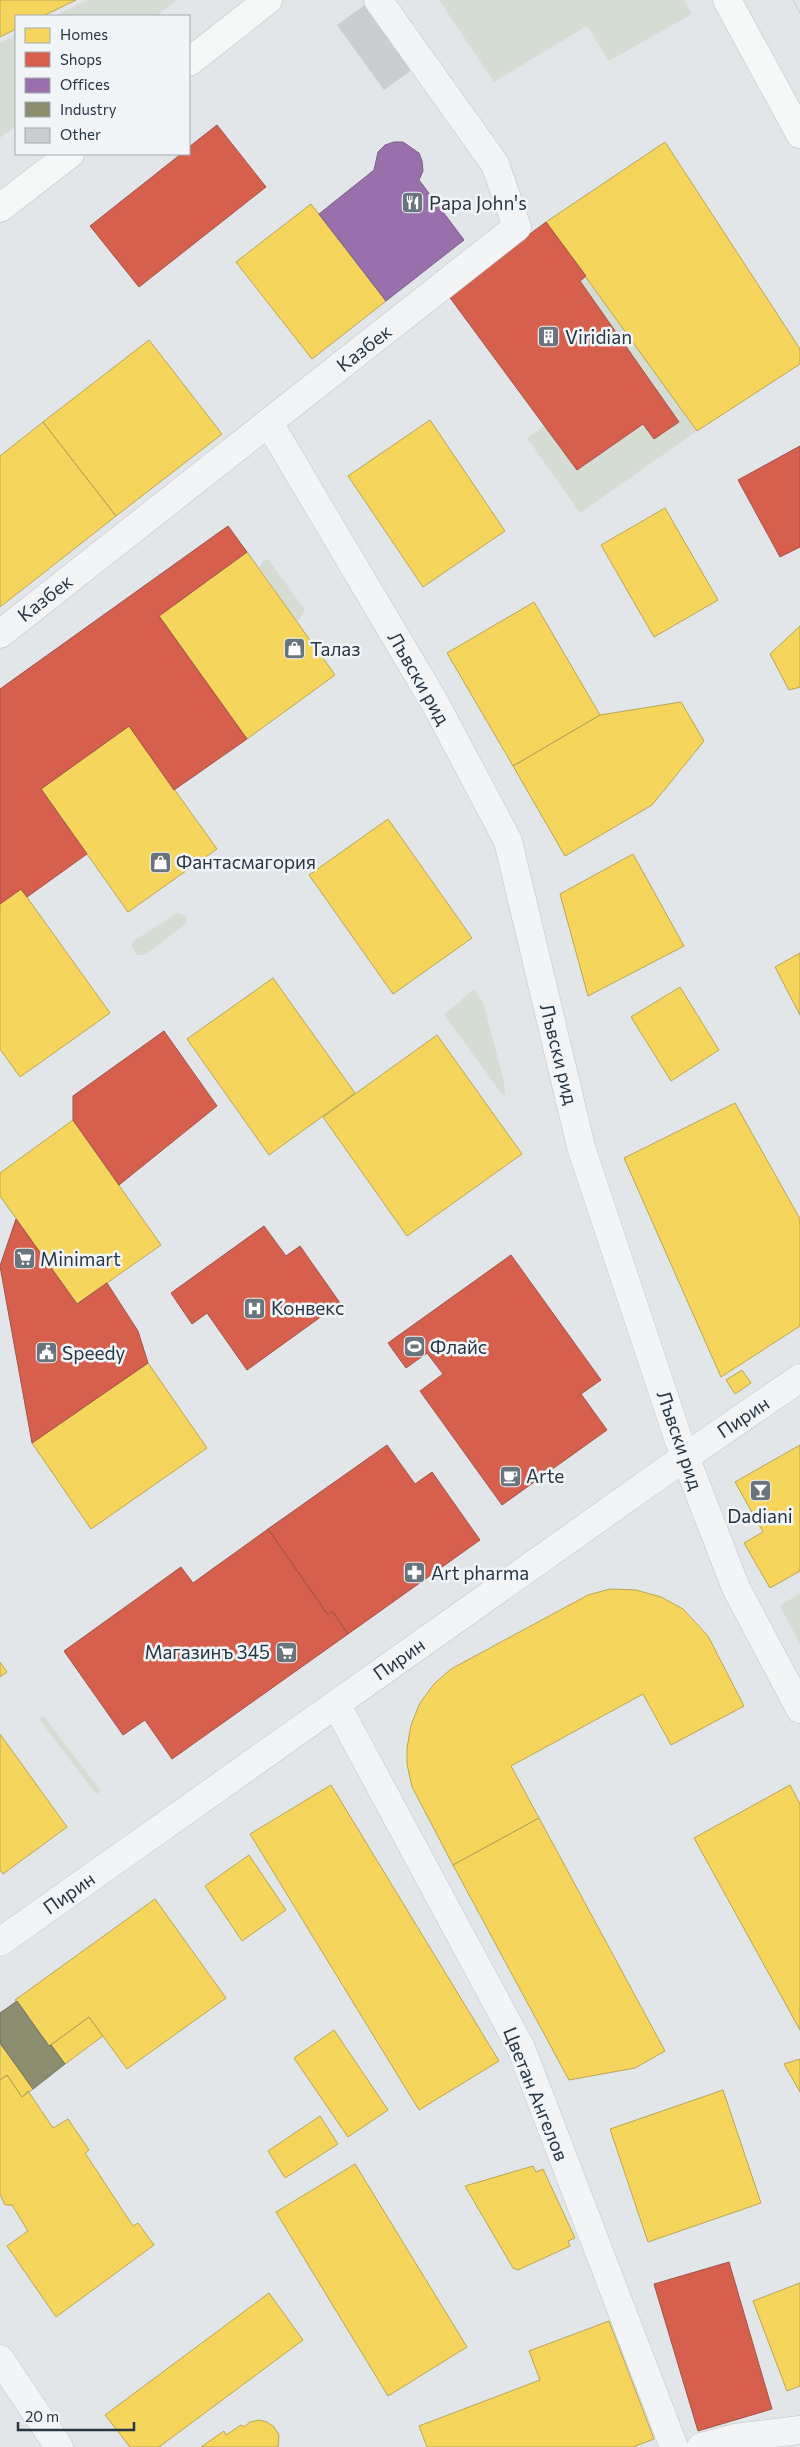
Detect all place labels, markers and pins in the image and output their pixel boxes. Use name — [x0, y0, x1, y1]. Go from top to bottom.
restaurant icon: Papa John's — [401, 191, 425, 215]
place label: Papa John's — [429, 191, 527, 214]
building icon: Viridian — [537, 325, 561, 349]
place label: Viridian — [565, 325, 632, 348]
shop icon: Талаз — [282, 637, 306, 661]
place label: Талаз — [310, 637, 360, 660]
shop icon: Фантасмагория — [148, 850, 172, 874]
place label: Фантасмагория — [176, 850, 316, 873]
supermarket icon: Minimart — [12, 1247, 36, 1271]
place label: Minimart — [40, 1247, 121, 1270]
hospital icon: Конвекс — [243, 1296, 267, 1320]
place label: Конвекс — [271, 1296, 344, 1319]
sports icon: Флайс — [402, 1335, 426, 1359]
place label: Флайс — [430, 1335, 487, 1358]
public building icon: Speedy — [34, 1341, 58, 1365]
place label: Speedy — [62, 1341, 125, 1364]
cafe icon: Arte — [498, 1464, 522, 1488]
place label: Arte — [526, 1464, 564, 1487]
bar icon: Dadiani — [748, 1478, 772, 1502]
place label: Dadiani — [727, 1504, 793, 1527]
pharmacy icon: Art pharma — [403, 1561, 427, 1585]
place label: Art pharma — [431, 1561, 529, 1584]
place label: Магазинъ 345 — [144, 1640, 270, 1663]
supermarket icon: Магазинъ 345 — [274, 1640, 298, 1664]

